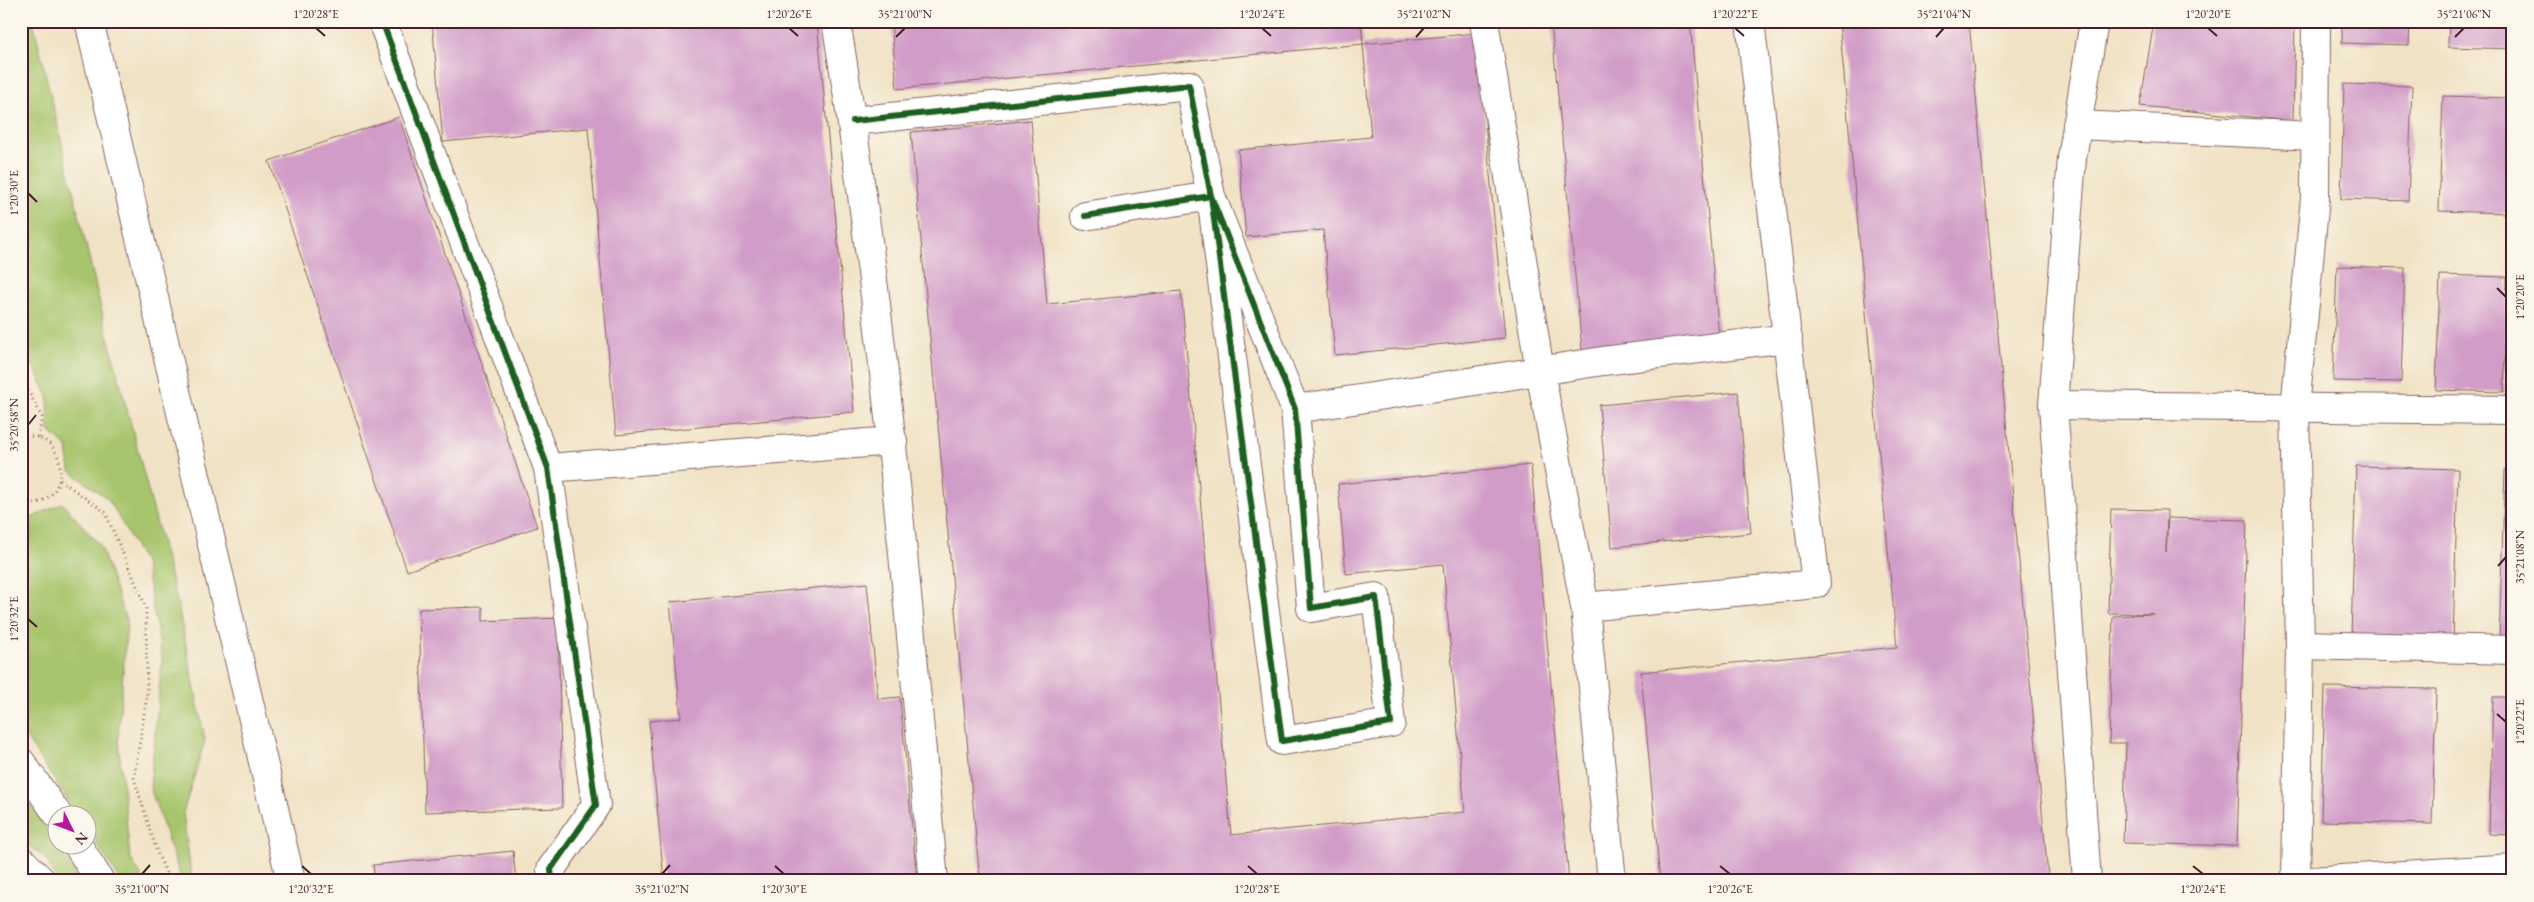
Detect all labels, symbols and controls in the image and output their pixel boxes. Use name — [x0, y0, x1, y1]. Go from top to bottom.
text: 1°20'28"E — [293, 6, 339, 22]
text: 1°20'26"E — [766, 6, 812, 22]
text: 35°21'00"N — [878, 6, 932, 22]
text: 1°20'24"E — [1239, 6, 1285, 22]
text: 35°21'02"N — [1397, 6, 1451, 22]
text: 1°20'22"E — [1712, 6, 1758, 22]
text: 35°21'04"N — [1917, 6, 1971, 22]
text: 1°20'20"E — [2185, 6, 2231, 22]
text: 35°21'06"N — [2437, 6, 2491, 22]
text: 1°20'30"E — [6, 170, 22, 216]
text: 1°20'20"E — [2512, 274, 2528, 320]
text: 35°20'58"N — [6, 398, 22, 452]
text: 35°21'08"N — [2512, 530, 2528, 584]
text: 1°20'32"E — [6, 596, 22, 642]
text: 1°20'22"E — [2512, 699, 2528, 745]
north arrow — [48, 804, 98, 854]
text: N — [71, 828, 92, 849]
text: 35°21'00"N — [115, 881, 169, 897]
text: 1°20'32"E — [288, 881, 334, 897]
text: 35°21'02"N — [635, 881, 689, 897]
text: 1°20'30"E — [761, 881, 807, 897]
text: 1°20'28"E — [1234, 881, 1280, 897]
text: 1°20'26"E — [1707, 881, 1753, 897]
text: 1°20'24"E — [2180, 881, 2226, 897]

